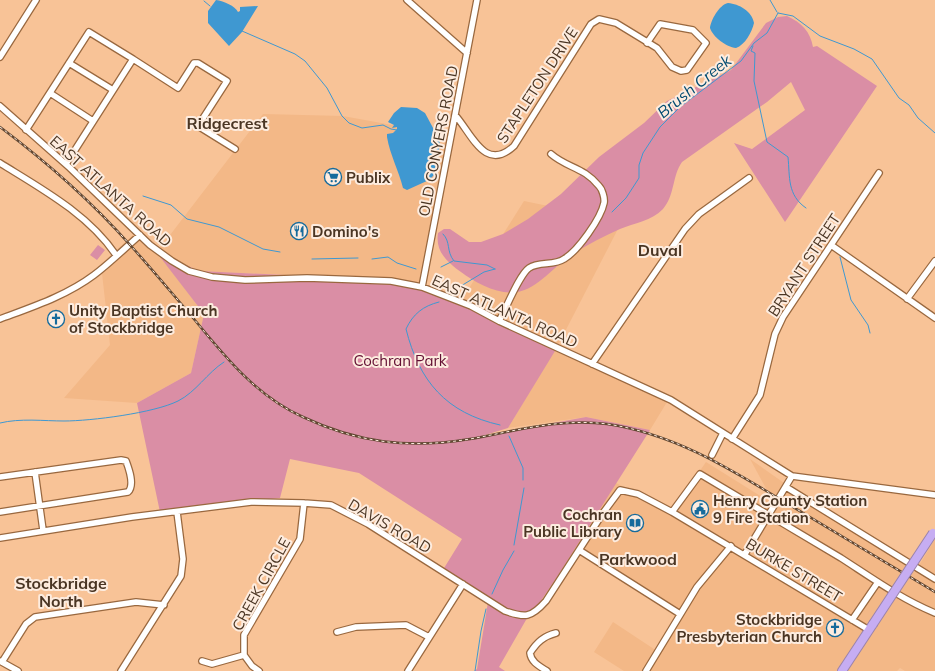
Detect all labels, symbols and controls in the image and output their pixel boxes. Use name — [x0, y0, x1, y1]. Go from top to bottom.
street label: STAPLETON DRIVE — [492, 23, 582, 147]
water label: Brush Creek — [653, 50, 736, 122]
street label: OLD CONYERS ROAD — [414, 64, 462, 218]
district label: Ridgecrest — [186, 113, 268, 133]
street label: EAST ATLANTA ROAD — [46, 131, 176, 251]
supermarket icon: Publix — [323, 167, 343, 187]
place label: Publix — [346, 168, 391, 187]
street label: BRYANT STREET — [764, 210, 844, 320]
restaurant icon: Domino's — [289, 221, 309, 241]
place label: Domino's — [312, 222, 379, 241]
district label: Duval — [638, 240, 682, 260]
street label: EAST ATLANTA ROAD — [429, 270, 581, 352]
place label: Unity Baptist Church of Stockbridge — [69, 301, 217, 337]
church icon: Unity Baptist Church of Stockbridge — [46, 309, 66, 329]
park label: Cochran Park — [353, 351, 447, 370]
place label: Henry County Station 9 Fire Station — [713, 491, 867, 527]
street label: DAVIS ROAD — [345, 495, 435, 557]
public building icon: Henry County Station 9 Fire Station — [690, 499, 710, 519]
place label: Cochran Public Library — [523, 505, 623, 541]
library icon: Cochran Public Library — [625, 513, 645, 533]
street label: CREEK CIRCLE — [228, 534, 294, 634]
street label: BURKE STREET — [742, 534, 846, 606]
district label: Parkwood — [599, 549, 677, 569]
district label: Stockbridge North — [15, 573, 107, 611]
place label: Stockbridge Presbyterian Church — [676, 610, 822, 646]
church icon: Stockbridge Presbyterian Church — [825, 618, 845, 638]

